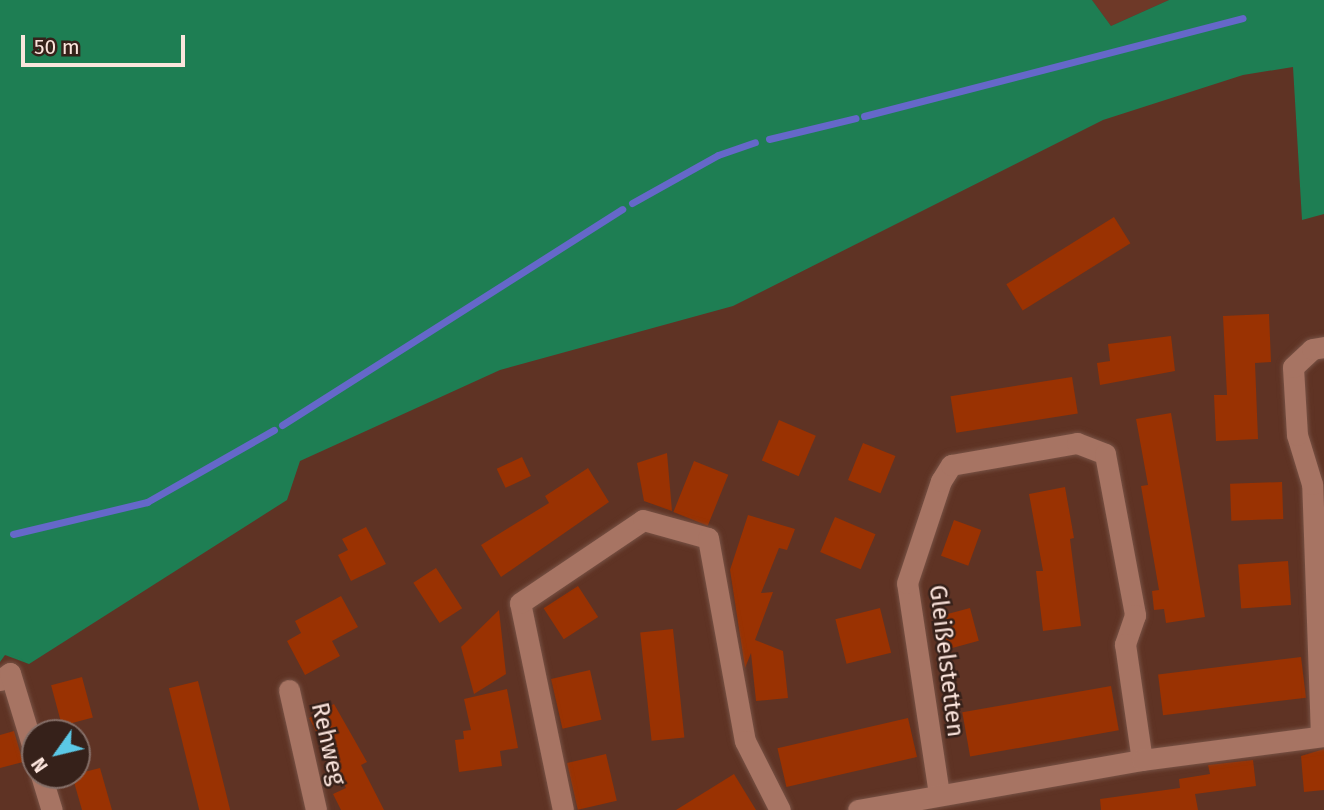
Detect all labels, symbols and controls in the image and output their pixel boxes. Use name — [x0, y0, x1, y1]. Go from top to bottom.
scale bar — [24, 21, 189, 65]
text: 50 m — [34, 34, 80, 60]
street label: Gleißelstetten — [922, 583, 970, 739]
street label: Rehweg — [305, 700, 351, 788]
north arrow — [21, 719, 91, 789]
text: N — [27, 753, 53, 777]

